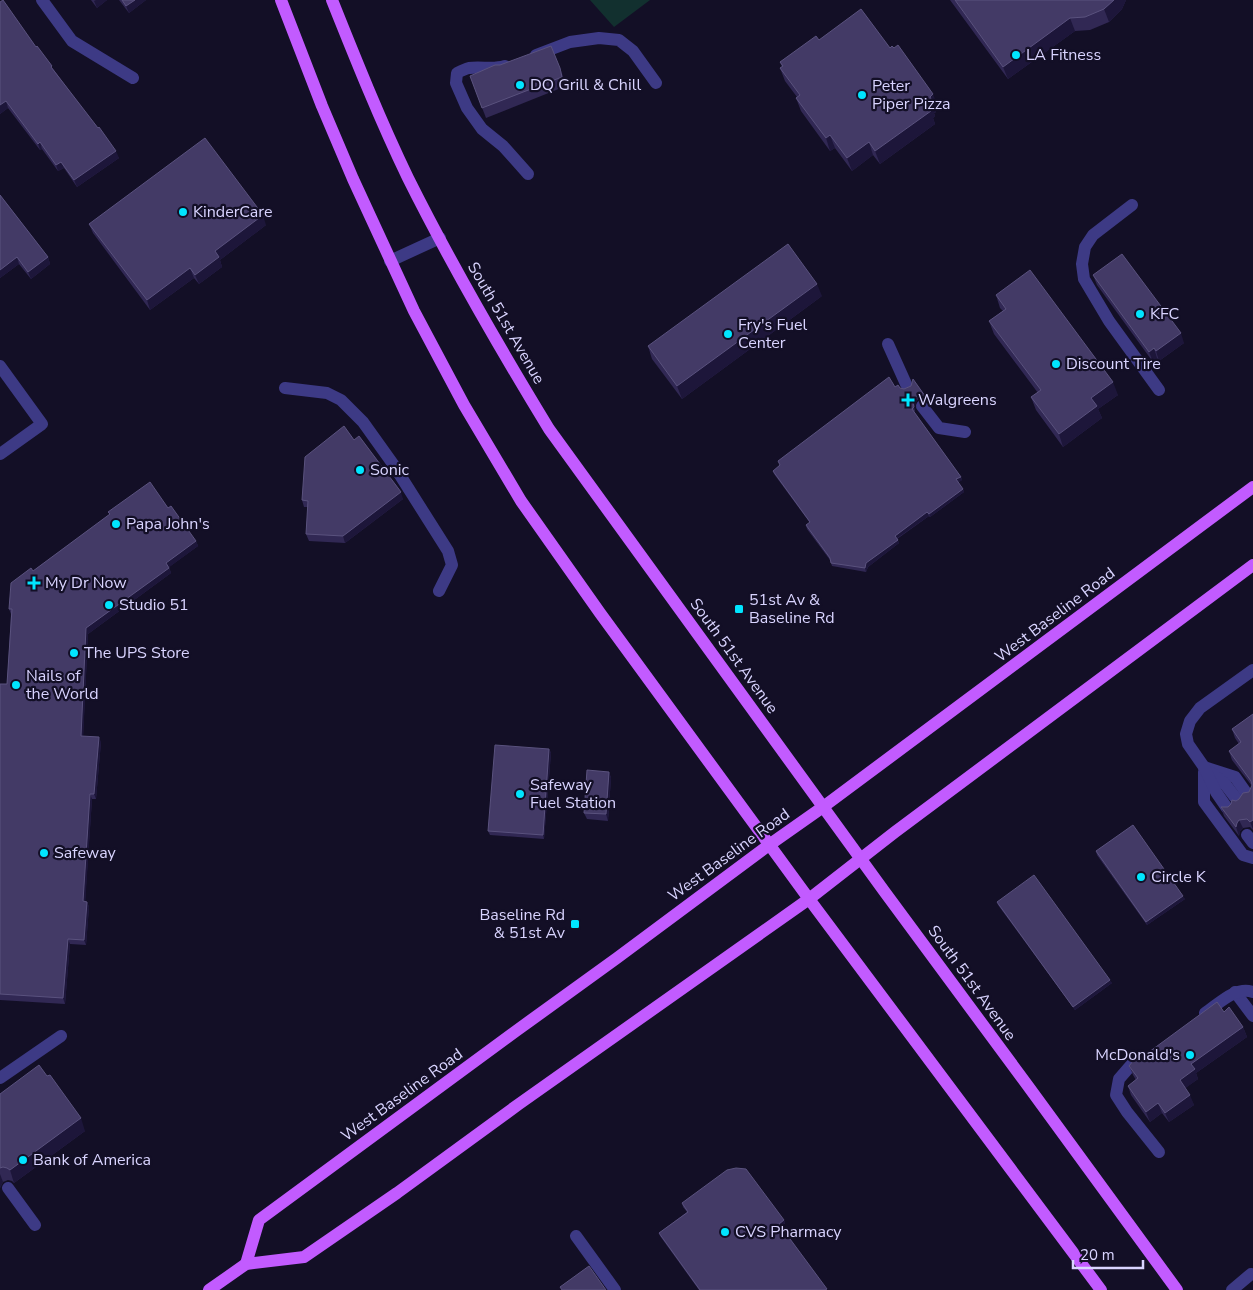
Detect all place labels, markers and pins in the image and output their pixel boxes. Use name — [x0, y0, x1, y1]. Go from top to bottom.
place label: LA Fitness — [1026, 44, 1101, 66]
marker: LA Fitness — [1010, 49, 1022, 61]
place label: DQ Grill & Chill — [530, 74, 641, 96]
place label: Peter Piper Pizza — [872, 75, 951, 115]
marker: DQ Grill & Chill — [514, 79, 526, 91]
marker: Peter Piper Pizza — [856, 89, 868, 101]
place label: KinderCare — [193, 201, 273, 223]
marker: KinderCare — [177, 206, 189, 218]
place label: KFC — [1150, 303, 1180, 325]
marker: KFC — [1134, 308, 1146, 320]
place label: Fry's Fuel Center — [738, 314, 807, 354]
marker: Fry's Fuel Center — [722, 328, 734, 340]
place label: Discount Tire — [1066, 353, 1161, 375]
marker: Discount Tire — [1050, 358, 1062, 370]
place label: Walgreens — [918, 389, 997, 411]
marker: Walgreens — [902, 394, 914, 406]
place label: Sonic — [370, 459, 410, 481]
marker: Sonic — [354, 464, 366, 476]
place label: Papa John's — [126, 513, 210, 535]
marker: Papa John's — [110, 518, 122, 530]
place label: My Dr Now — [45, 572, 127, 594]
marker: My Dr Now — [27, 576, 41, 590]
place label: 51st Av & Baseline Rd — [749, 589, 835, 629]
place label: Studio 51 — [119, 594, 189, 616]
marker: Studio 51 — [103, 599, 115, 611]
marker: 51st Av & Baseline Rd — [733, 603, 745, 615]
place label: The UPS Store — [84, 642, 189, 664]
marker: The UPS Store — [68, 647, 80, 659]
place label: Nails of the World — [26, 665, 99, 705]
marker: Nails of the World — [10, 679, 22, 691]
place label: Safeway Fuel Station — [530, 774, 616, 814]
marker: Safeway Fuel Station — [514, 788, 526, 800]
place label: Safeway — [54, 842, 117, 864]
marker: Safeway — [38, 847, 50, 859]
place label: Circle K — [1151, 866, 1207, 888]
marker: Circle K — [1135, 871, 1147, 883]
place label: Baseline Rd & 51st Av — [479, 904, 566, 944]
marker: Baseline Rd & 51st Av — [569, 918, 581, 930]
place label: McDonald's — [1095, 1044, 1180, 1066]
marker: McDonald's — [1184, 1049, 1196, 1061]
place label: Bank of America — [33, 1149, 151, 1171]
marker: Bank of America — [17, 1154, 29, 1166]
place label: CVS Pharmacy — [735, 1221, 842, 1243]
marker: CVS Pharmacy — [719, 1226, 731, 1238]

